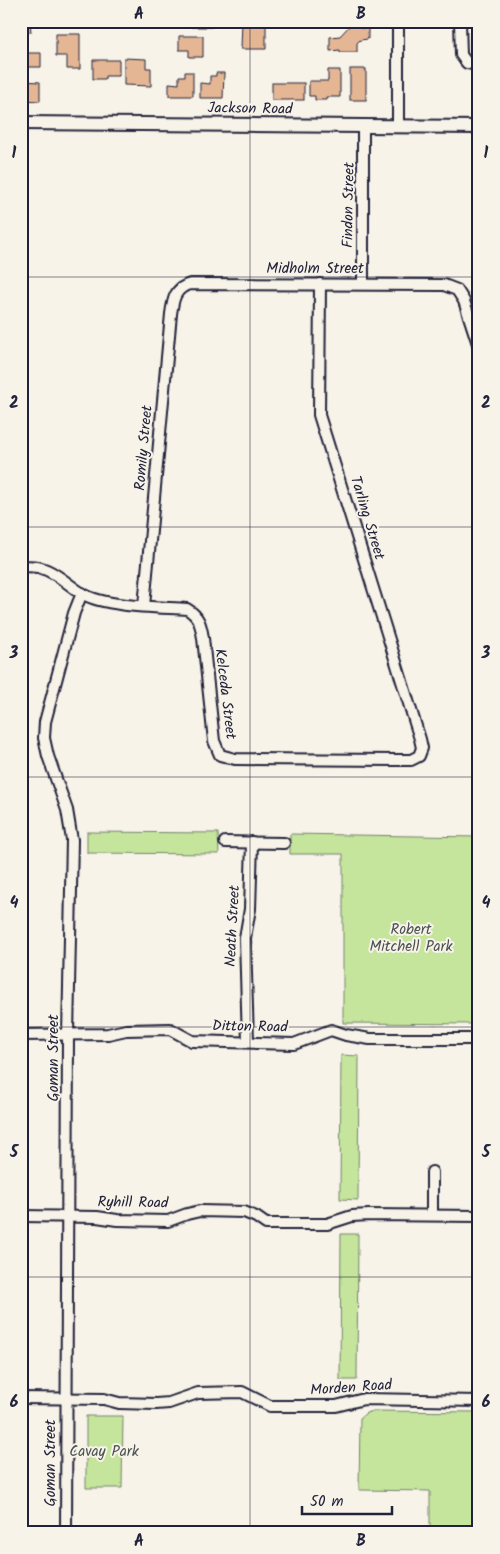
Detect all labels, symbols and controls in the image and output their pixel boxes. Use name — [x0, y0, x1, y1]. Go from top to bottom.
text: A — [134, 2, 144, 27]
text: B — [356, 2, 366, 27]
street label: Jackson Road — [207, 96, 293, 122]
text: 1 — [12, 141, 17, 166]
text: 1 — [484, 141, 489, 166]
street label: Findon Street — [336, 162, 362, 248]
street label: Midholm Street — [266, 257, 364, 281]
text: 2 — [9, 391, 19, 416]
text: 2 — [481, 391, 491, 416]
street label: Romily Street — [128, 404, 160, 492]
street label: Tarling Street — [343, 473, 391, 563]
text: 3 — [9, 641, 19, 666]
text: 3 — [481, 641, 491, 666]
street label: Kelceda Street — [208, 647, 242, 741]
street label: Neath Street — [219, 884, 247, 967]
text: 4 — [10, 891, 19, 916]
text: 4 — [482, 891, 491, 916]
park label: Robert Mitchell Park — [369, 918, 454, 959]
street label: Goman Street — [42, 1014, 66, 1102]
street label: Ditton Road — [212, 1014, 289, 1040]
text: 5 — [9, 1140, 20, 1165]
text: 5 — [481, 1140, 492, 1165]
street label: Ryhill Road — [97, 1190, 169, 1216]
street label: Morden Road — [309, 1373, 393, 1403]
text: 6 — [10, 1390, 19, 1415]
text: 6 — [482, 1390, 491, 1415]
street label: Goman Street — [39, 1419, 63, 1507]
park label: Cavay Park — [69, 1440, 140, 1464]
scale bar — [302, 1484, 392, 1516]
text: 50 m — [310, 1490, 344, 1514]
text: A — [134, 1529, 144, 1554]
text: B — [356, 1529, 366, 1554]

